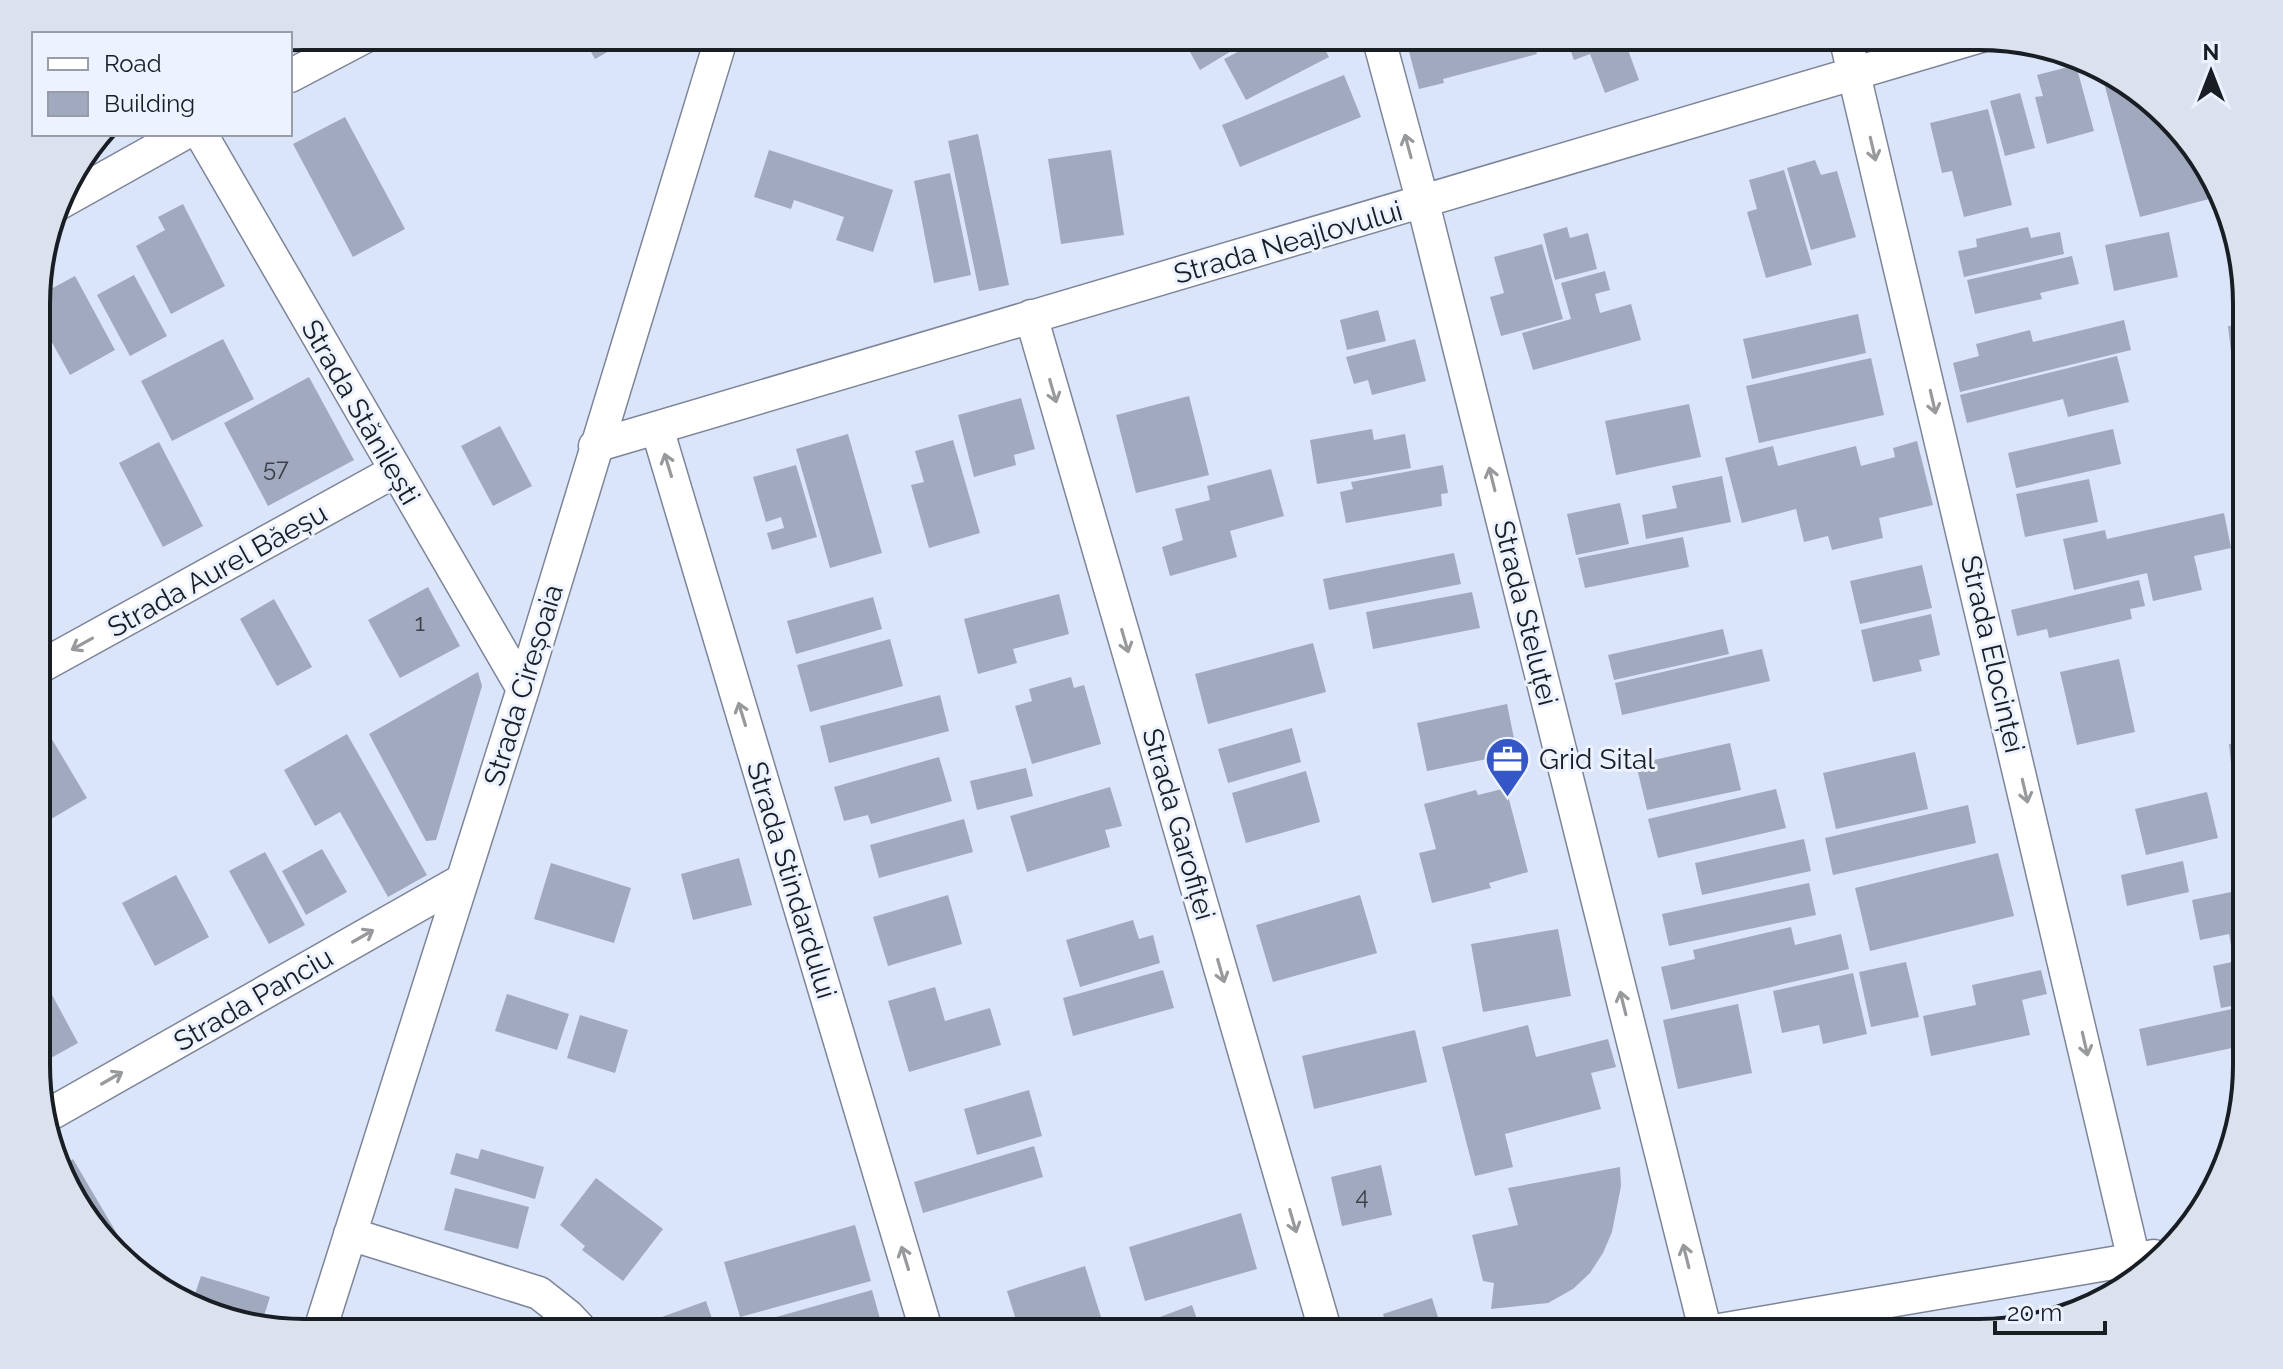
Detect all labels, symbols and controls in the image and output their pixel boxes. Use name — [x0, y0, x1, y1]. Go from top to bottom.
legend — [32, 32, 292, 136]
north arrow — [2171, 32, 2251, 112]
text: N — [2203, 39, 2219, 65]
text: Road — [104, 49, 162, 78]
text: Building — [104, 89, 195, 118]
one-way arrow — [1400, 134, 1415, 160]
one-way arrow — [1867, 136, 1882, 161]
street label: Strada Neajlovului — [1170, 194, 1406, 291]
street label: Strada Stănilești — [294, 314, 427, 511]
one-way arrow — [1047, 378, 1061, 403]
one-way arrow — [1926, 389, 1941, 414]
one-way arrow — [660, 452, 675, 478]
house number: 57 — [263, 453, 289, 482]
one-way arrow — [1484, 467, 1499, 493]
street label: Strada Aurel Băeșu — [102, 496, 333, 644]
street label: Strada Steluței — [1487, 517, 1564, 709]
street label: Strada Elocinței — [1954, 552, 2031, 756]
street label: Strada Cireșoaia — [477, 580, 570, 790]
house number: 1 — [415, 608, 425, 637]
one-way arrow — [1118, 627, 1133, 653]
one-way arrow — [71, 637, 94, 653]
one-way arrow — [734, 701, 749, 727]
street label: Strada Garofiței — [1135, 724, 1222, 924]
office icon: Grid Sital — [1484, 735, 1532, 798]
place label: Grid Sital — [1539, 743, 1655, 776]
street label: Strada Stindardului — [740, 758, 843, 1003]
one-way arrow — [2018, 778, 2033, 804]
one-way arrow — [351, 928, 374, 944]
street label: Strada Panciu — [168, 941, 339, 1058]
one-way arrow — [1214, 958, 1229, 984]
one-way arrow — [1615, 991, 1630, 1017]
one-way arrow — [2078, 1031, 2093, 1057]
one-way arrow — [100, 1070, 124, 1085]
house number: 4 — [1355, 1181, 1369, 1210]
one-way arrow — [1287, 1207, 1302, 1233]
one-way arrow — [1678, 1243, 1693, 1269]
one-way arrow — [897, 1246, 911, 1271]
scale bar — [1995, 1285, 2105, 1335]
text: 20 m — [2007, 1298, 2062, 1327]

